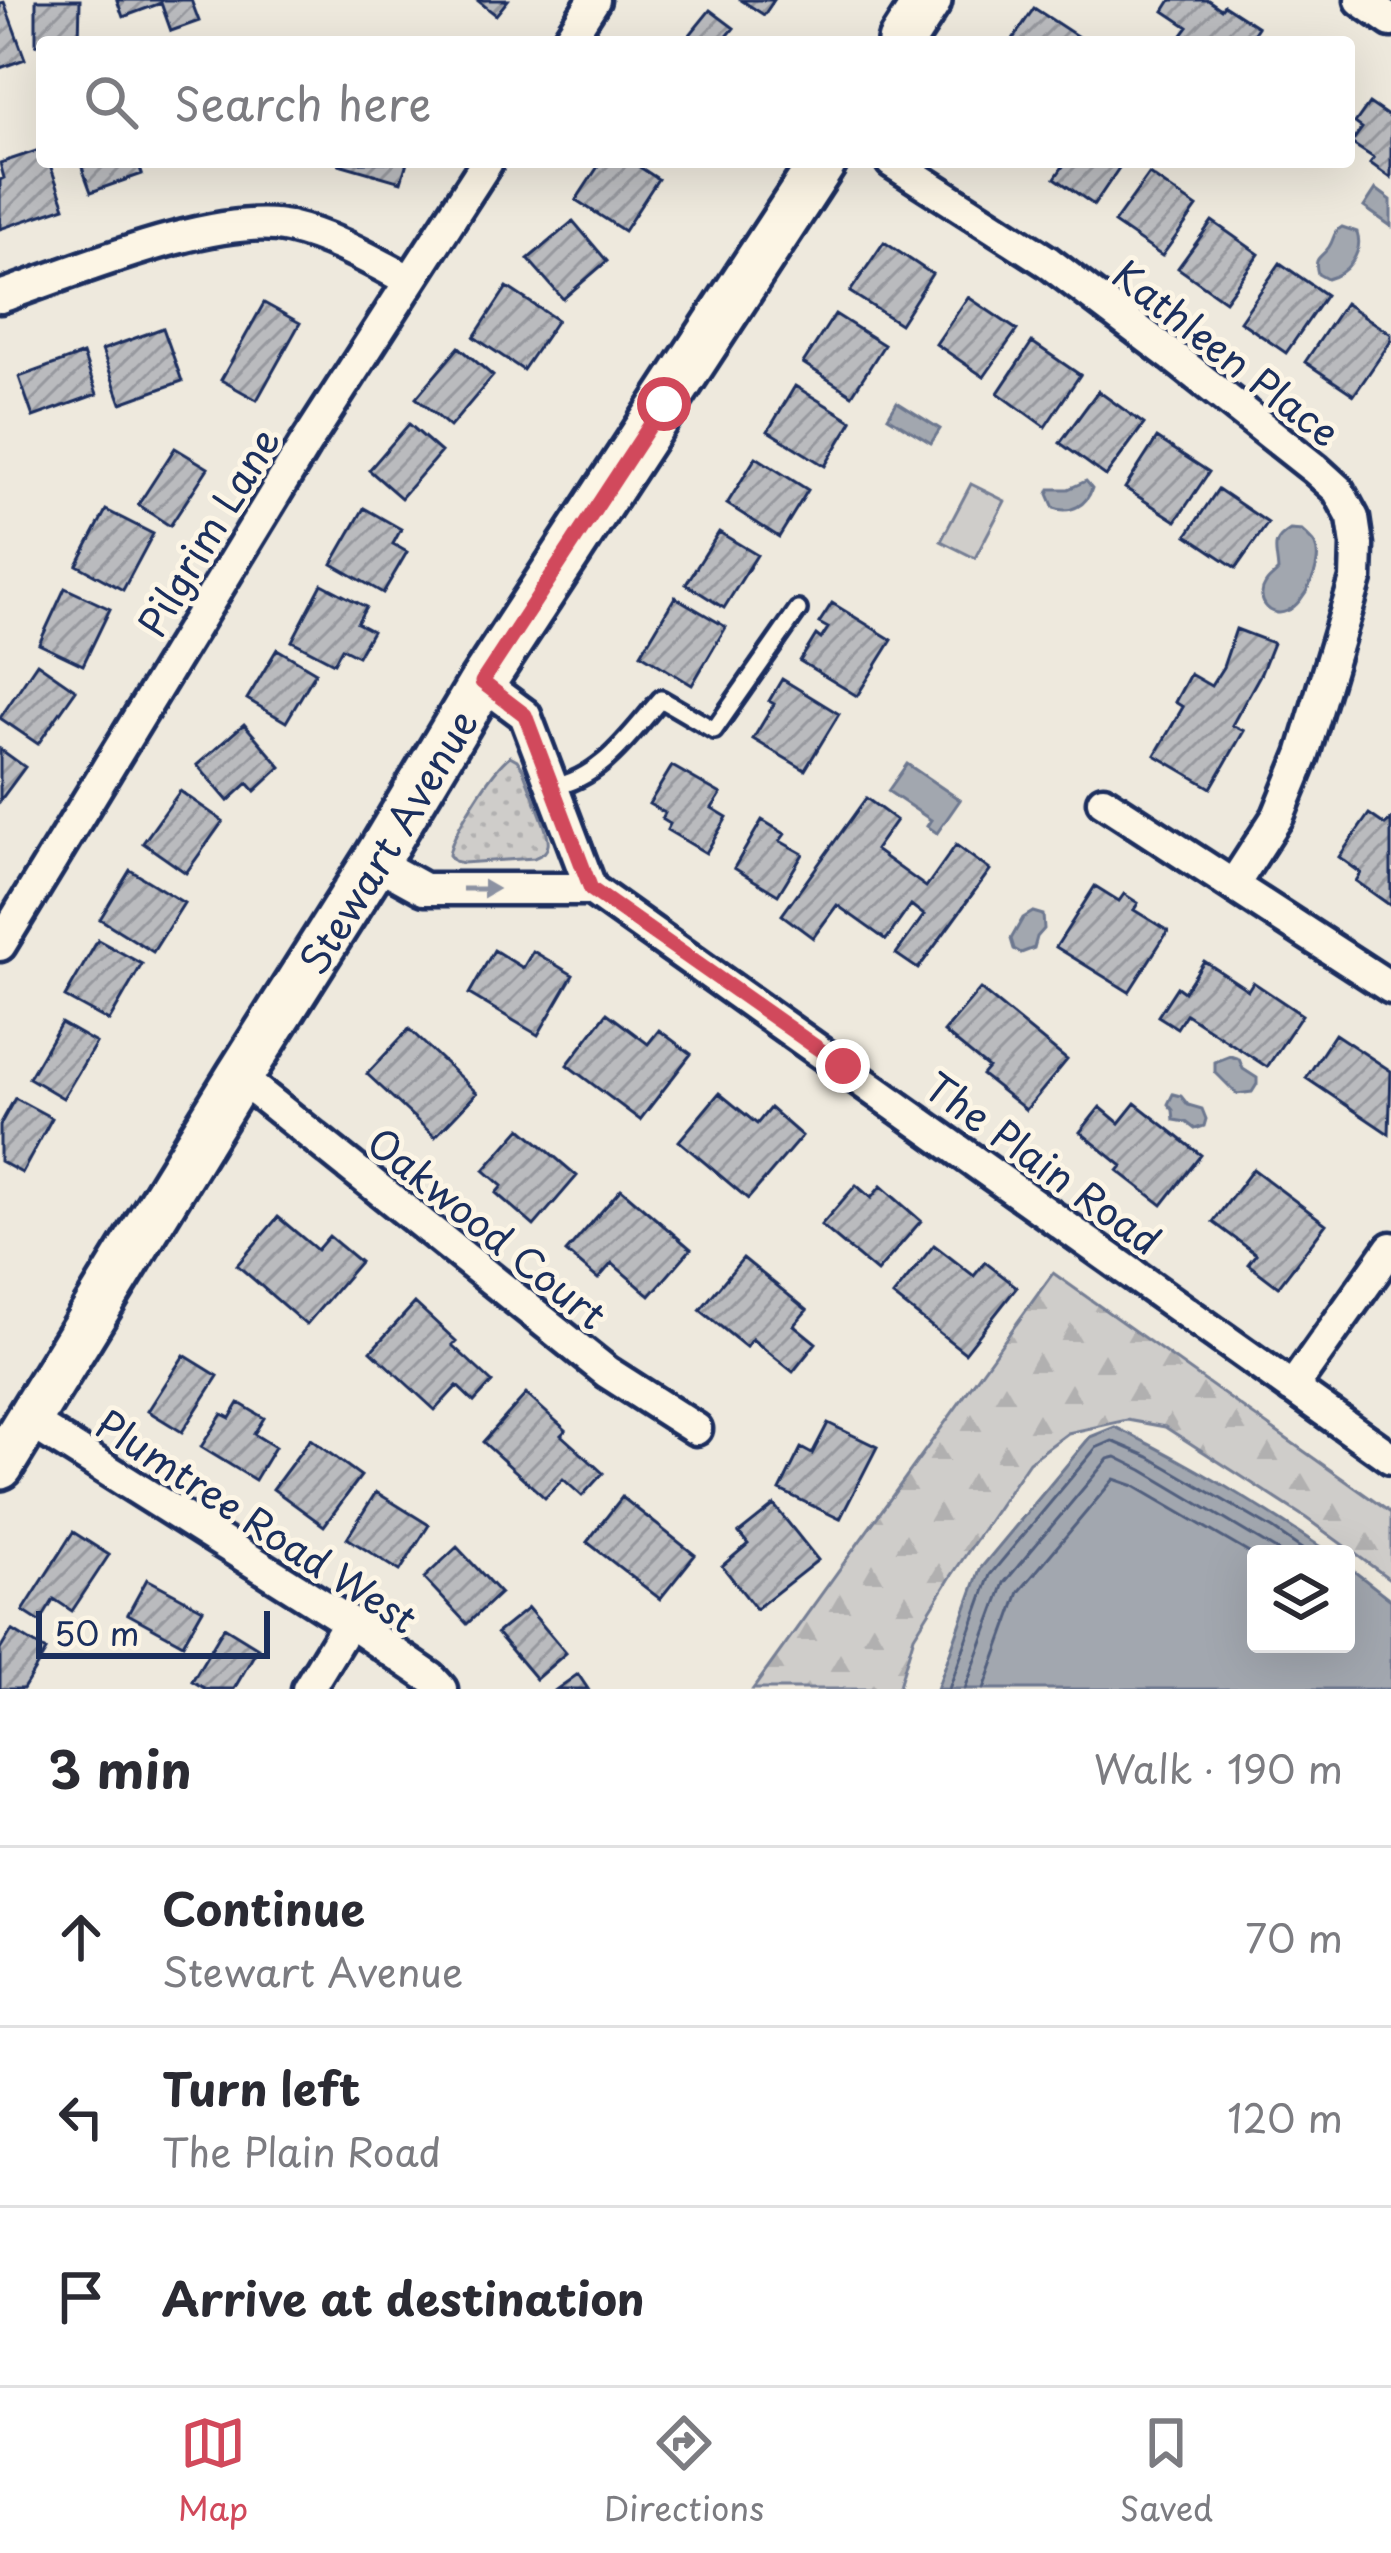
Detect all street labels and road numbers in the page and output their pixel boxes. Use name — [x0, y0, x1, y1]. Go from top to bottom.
street label: Kathleen Place — [1101, 244, 1353, 460]
street label: Pilgrim Lane — [121, 415, 293, 647]
street label: Stewart Avenue — [282, 697, 490, 985]
street label: The Plain Road — [914, 1056, 1174, 1268]
street label: Oakwood Court — [356, 1112, 620, 1342]
street label: Plumtree Road West — [84, 1394, 430, 1646]

